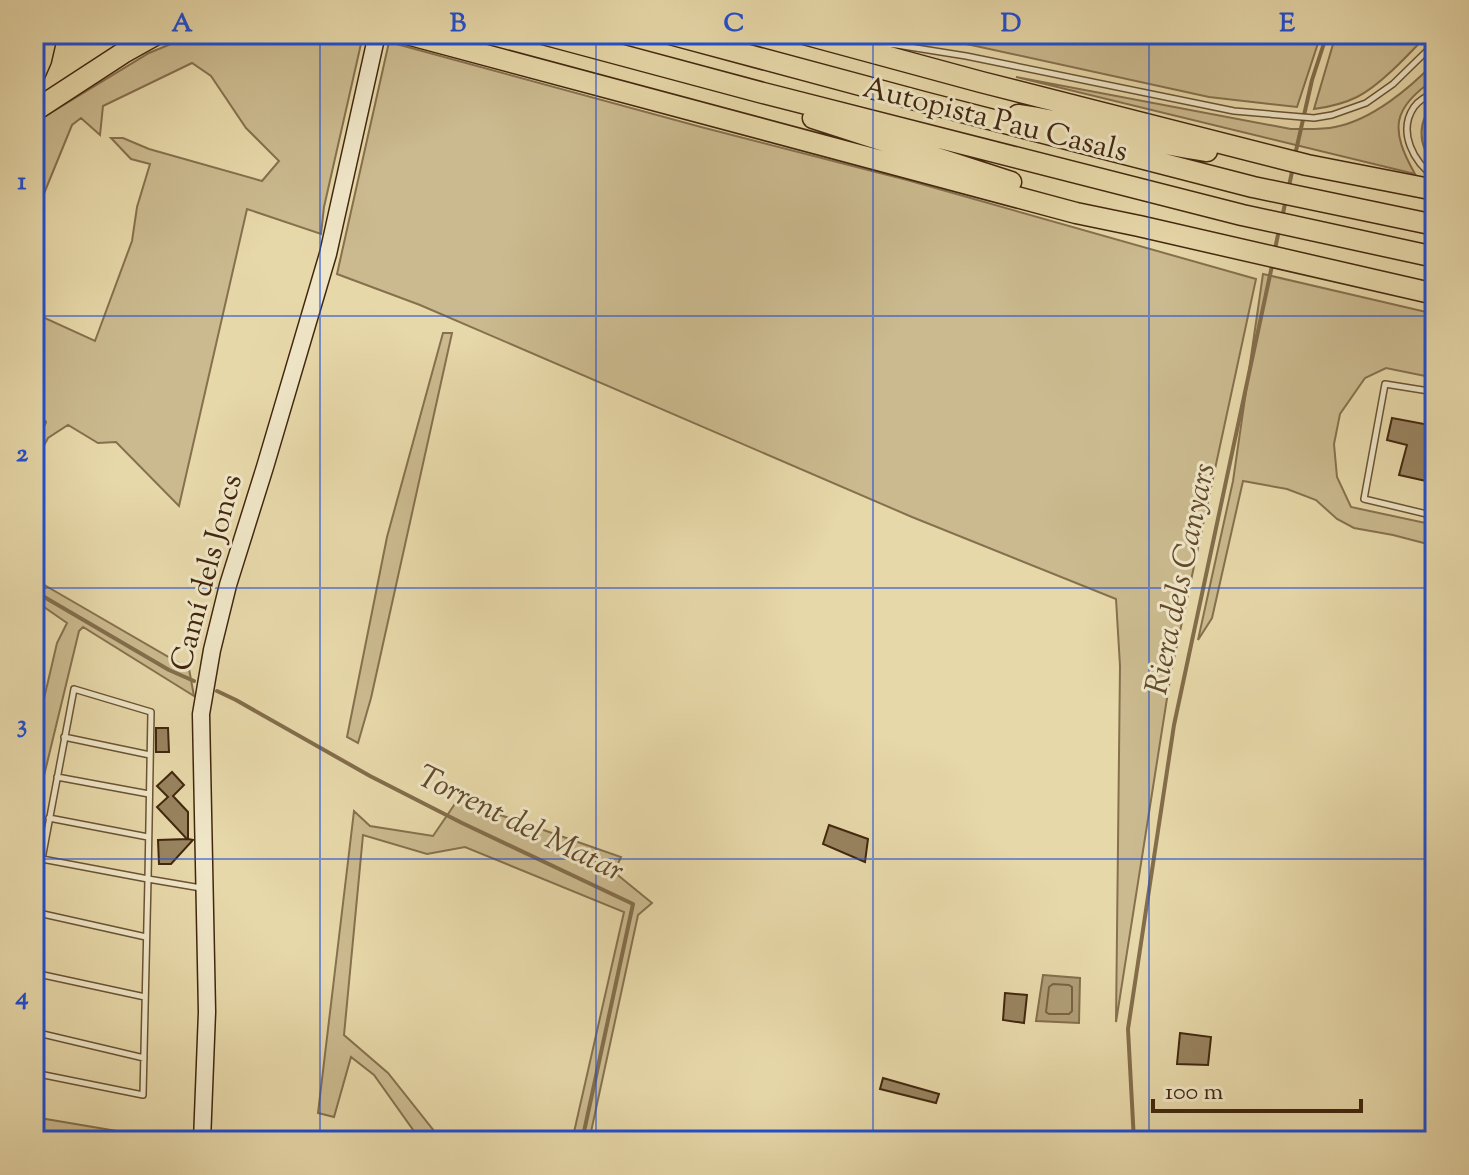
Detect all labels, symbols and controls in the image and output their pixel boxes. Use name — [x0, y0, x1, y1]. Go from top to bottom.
text: A — [171, 6, 193, 43]
text: B — [450, 6, 467, 43]
text: C — [724, 6, 744, 43]
text: D — [1001, 6, 1021, 43]
text: E — [1279, 6, 1295, 43]
street label: Autopista Pau Casals — [858, 67, 1132, 175]
text: 1 — [18, 164, 27, 201]
text: 2 — [16, 436, 29, 473]
water label: Riera dels Canyars — [1135, 459, 1229, 699]
street label: Camí dels Joncs — [161, 470, 255, 676]
text: 3 — [17, 707, 27, 744]
water label: Torrent del Matar — [409, 755, 631, 895]
text: 4 — [14, 979, 29, 1016]
scale bar — [1153, 1063, 1361, 1113]
text: 100 m — [1165, 1076, 1223, 1110]

